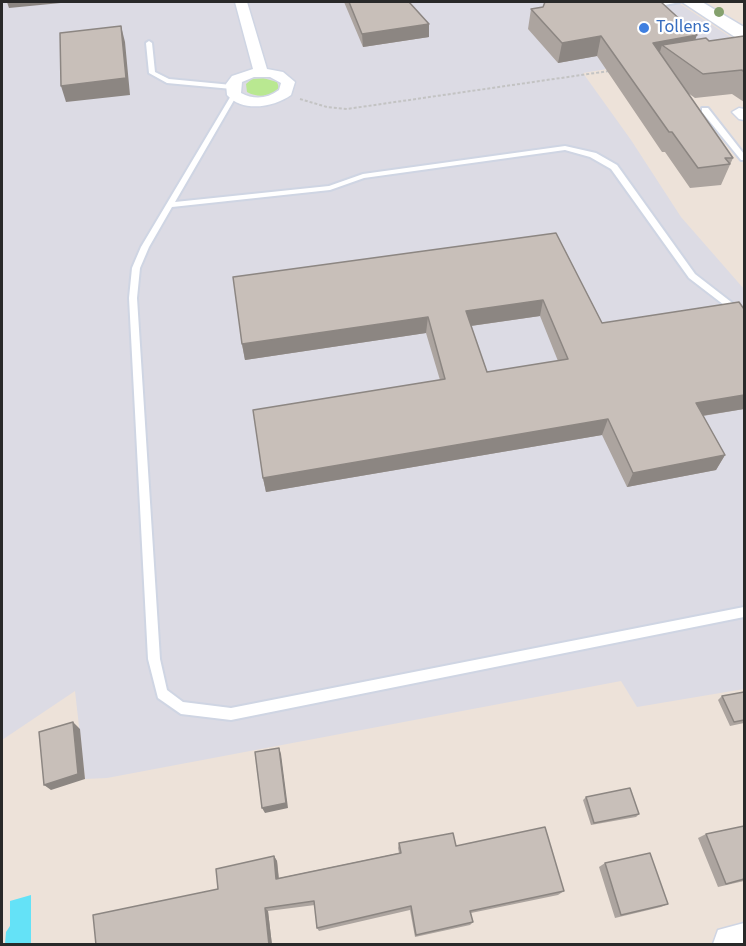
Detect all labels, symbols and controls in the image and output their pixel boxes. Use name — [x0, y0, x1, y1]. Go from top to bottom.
place label: Tollens — [656, 17, 710, 39]
marker: Tollens — [637, 21, 651, 35]

